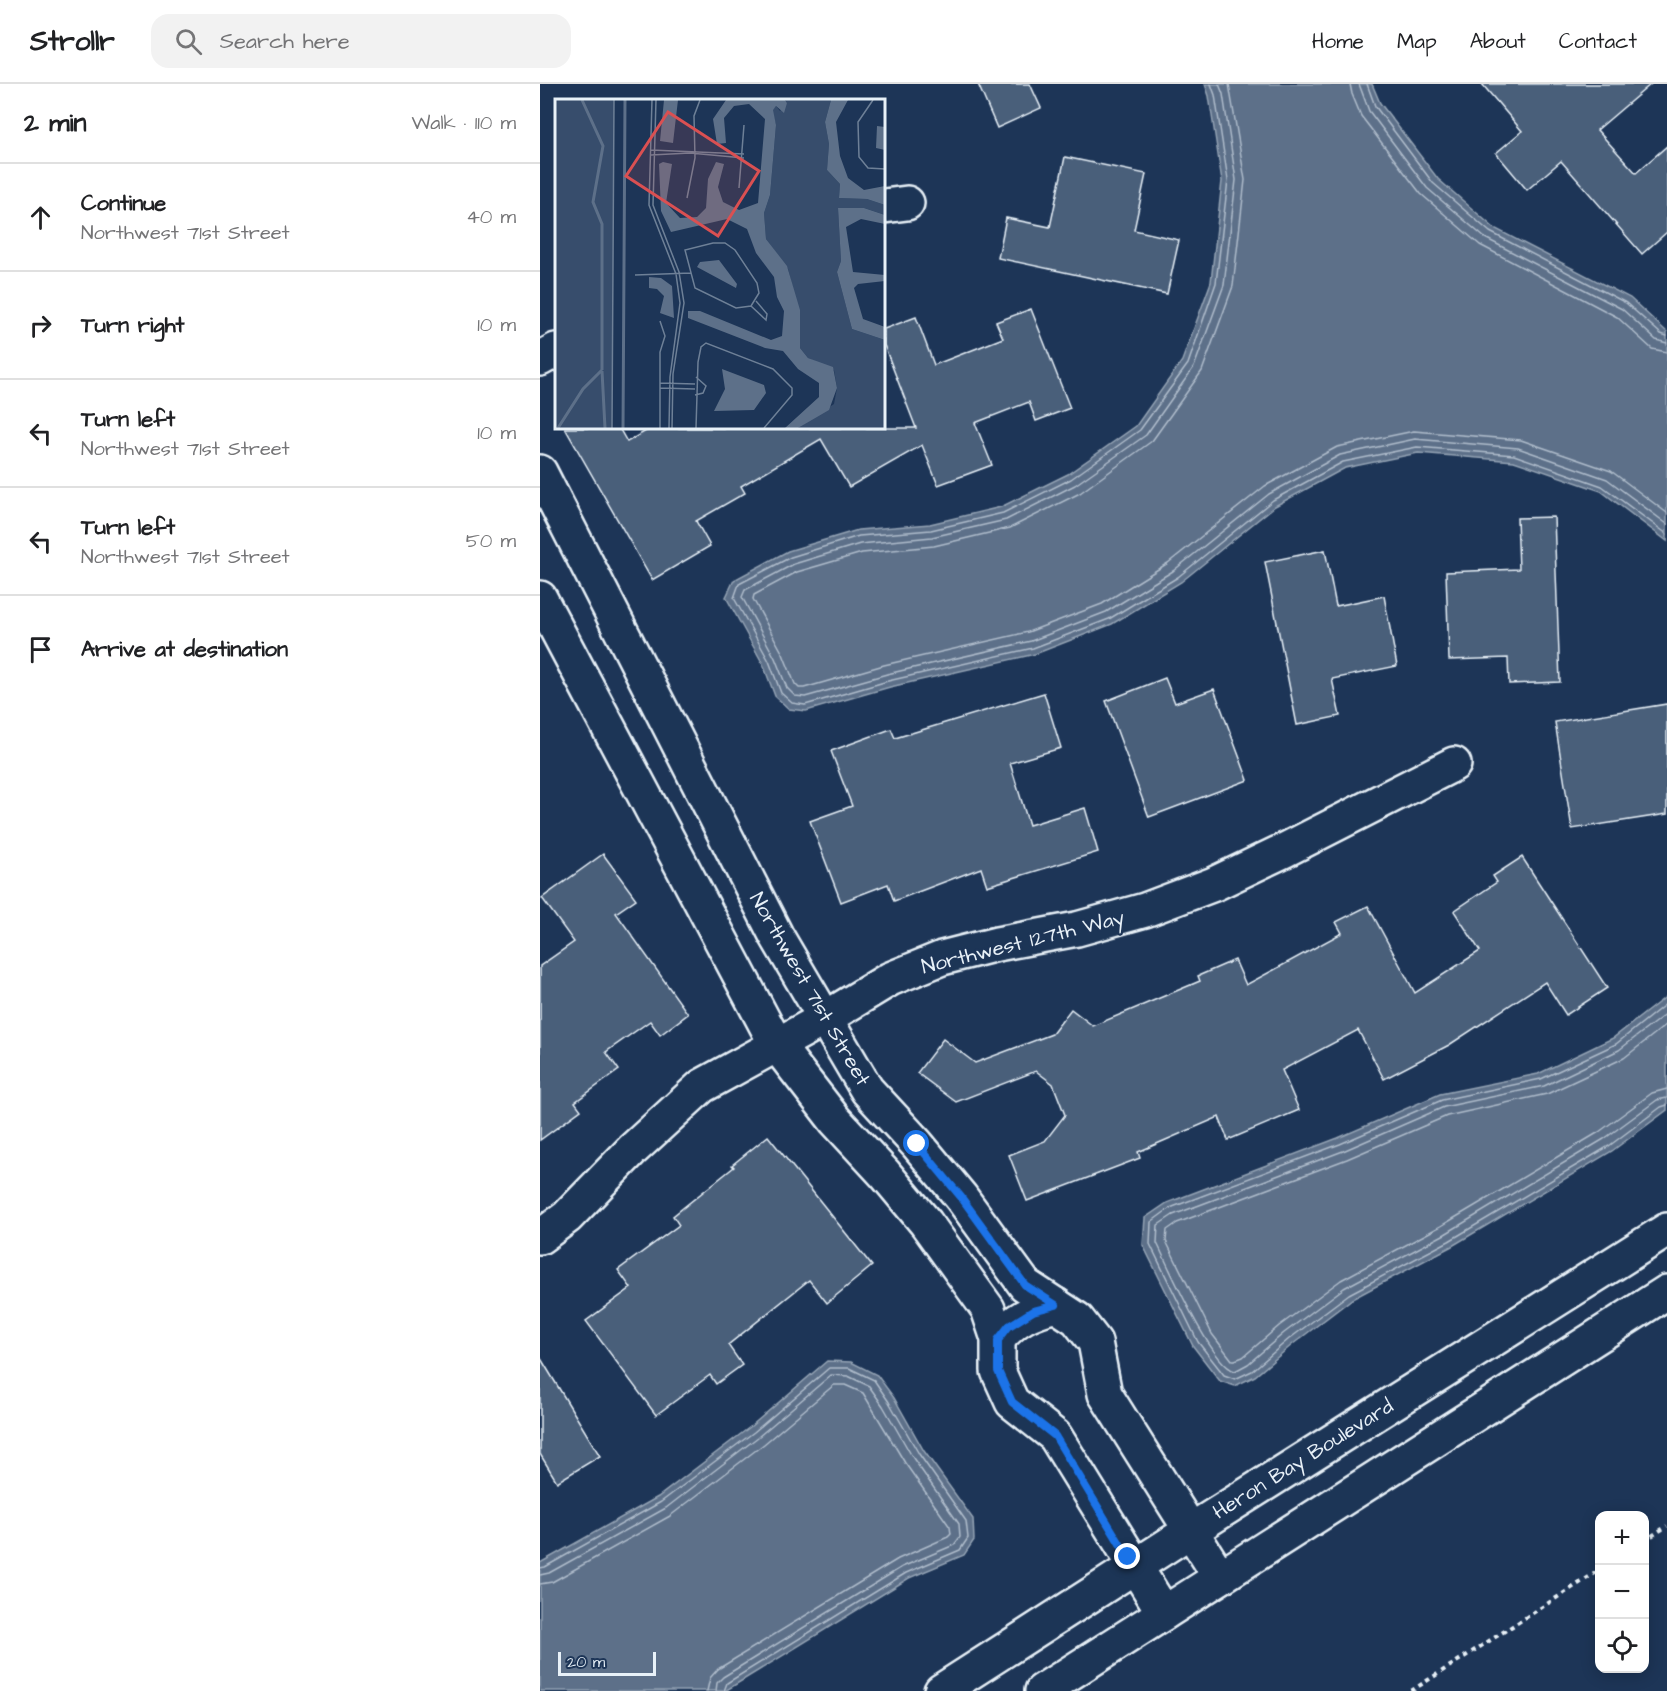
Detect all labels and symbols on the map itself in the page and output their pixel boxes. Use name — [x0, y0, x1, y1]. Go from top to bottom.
inset map — [555, 99, 885, 429]
street label: Northwest 71st Street — [743, 887, 878, 1092]
street label: Northwest 127th Way — [919, 903, 1128, 983]
route start — [903, 1130, 929, 1156]
street label: Heron Bay Boulevard — [1207, 1391, 1400, 1528]
route end — [1114, 1543, 1140, 1569]
scale bar — [558, 1649, 656, 1676]

